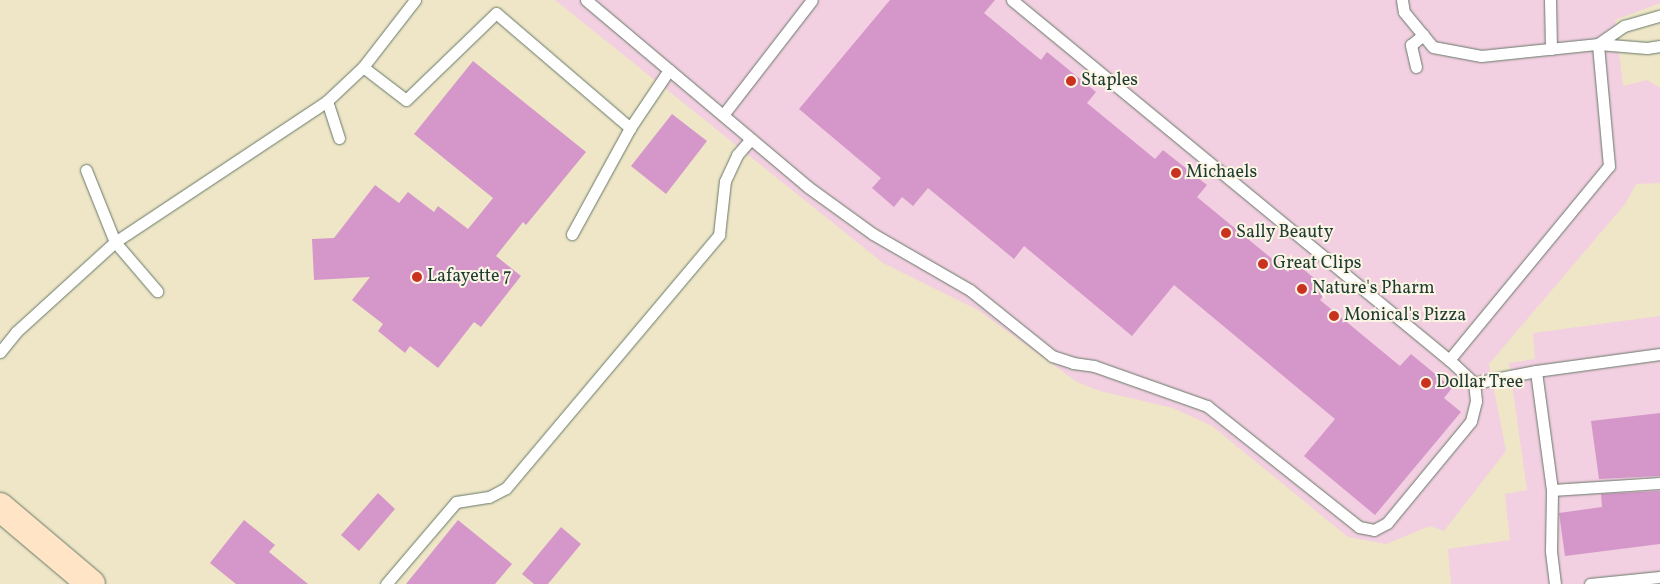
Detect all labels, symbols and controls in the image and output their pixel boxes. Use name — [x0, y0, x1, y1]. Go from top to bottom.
place label: Staples — [1081, 70, 1138, 92]
marker: Staples — [1065, 75, 1077, 87]
place label: Michaels — [1186, 162, 1257, 184]
marker: Michaels — [1170, 167, 1182, 179]
place label: Sally Beauty — [1236, 222, 1334, 244]
marker: Sally Beauty — [1220, 227, 1232, 239]
place label: Great Clips — [1273, 253, 1361, 275]
marker: Great Clips — [1257, 258, 1269, 270]
place label: Lafayette 7 — [427, 266, 512, 288]
marker: Lafayette 7 — [411, 271, 423, 283]
place label: Nature's Pharm — [1312, 278, 1435, 300]
marker: Nature's Pharm — [1296, 283, 1308, 295]
place label: Monical's Pizza — [1344, 305, 1466, 327]
marker: Monical's Pizza — [1328, 310, 1340, 322]
place label: Dollar Tree — [1436, 372, 1524, 394]
marker: Dollar Tree — [1420, 377, 1432, 389]

